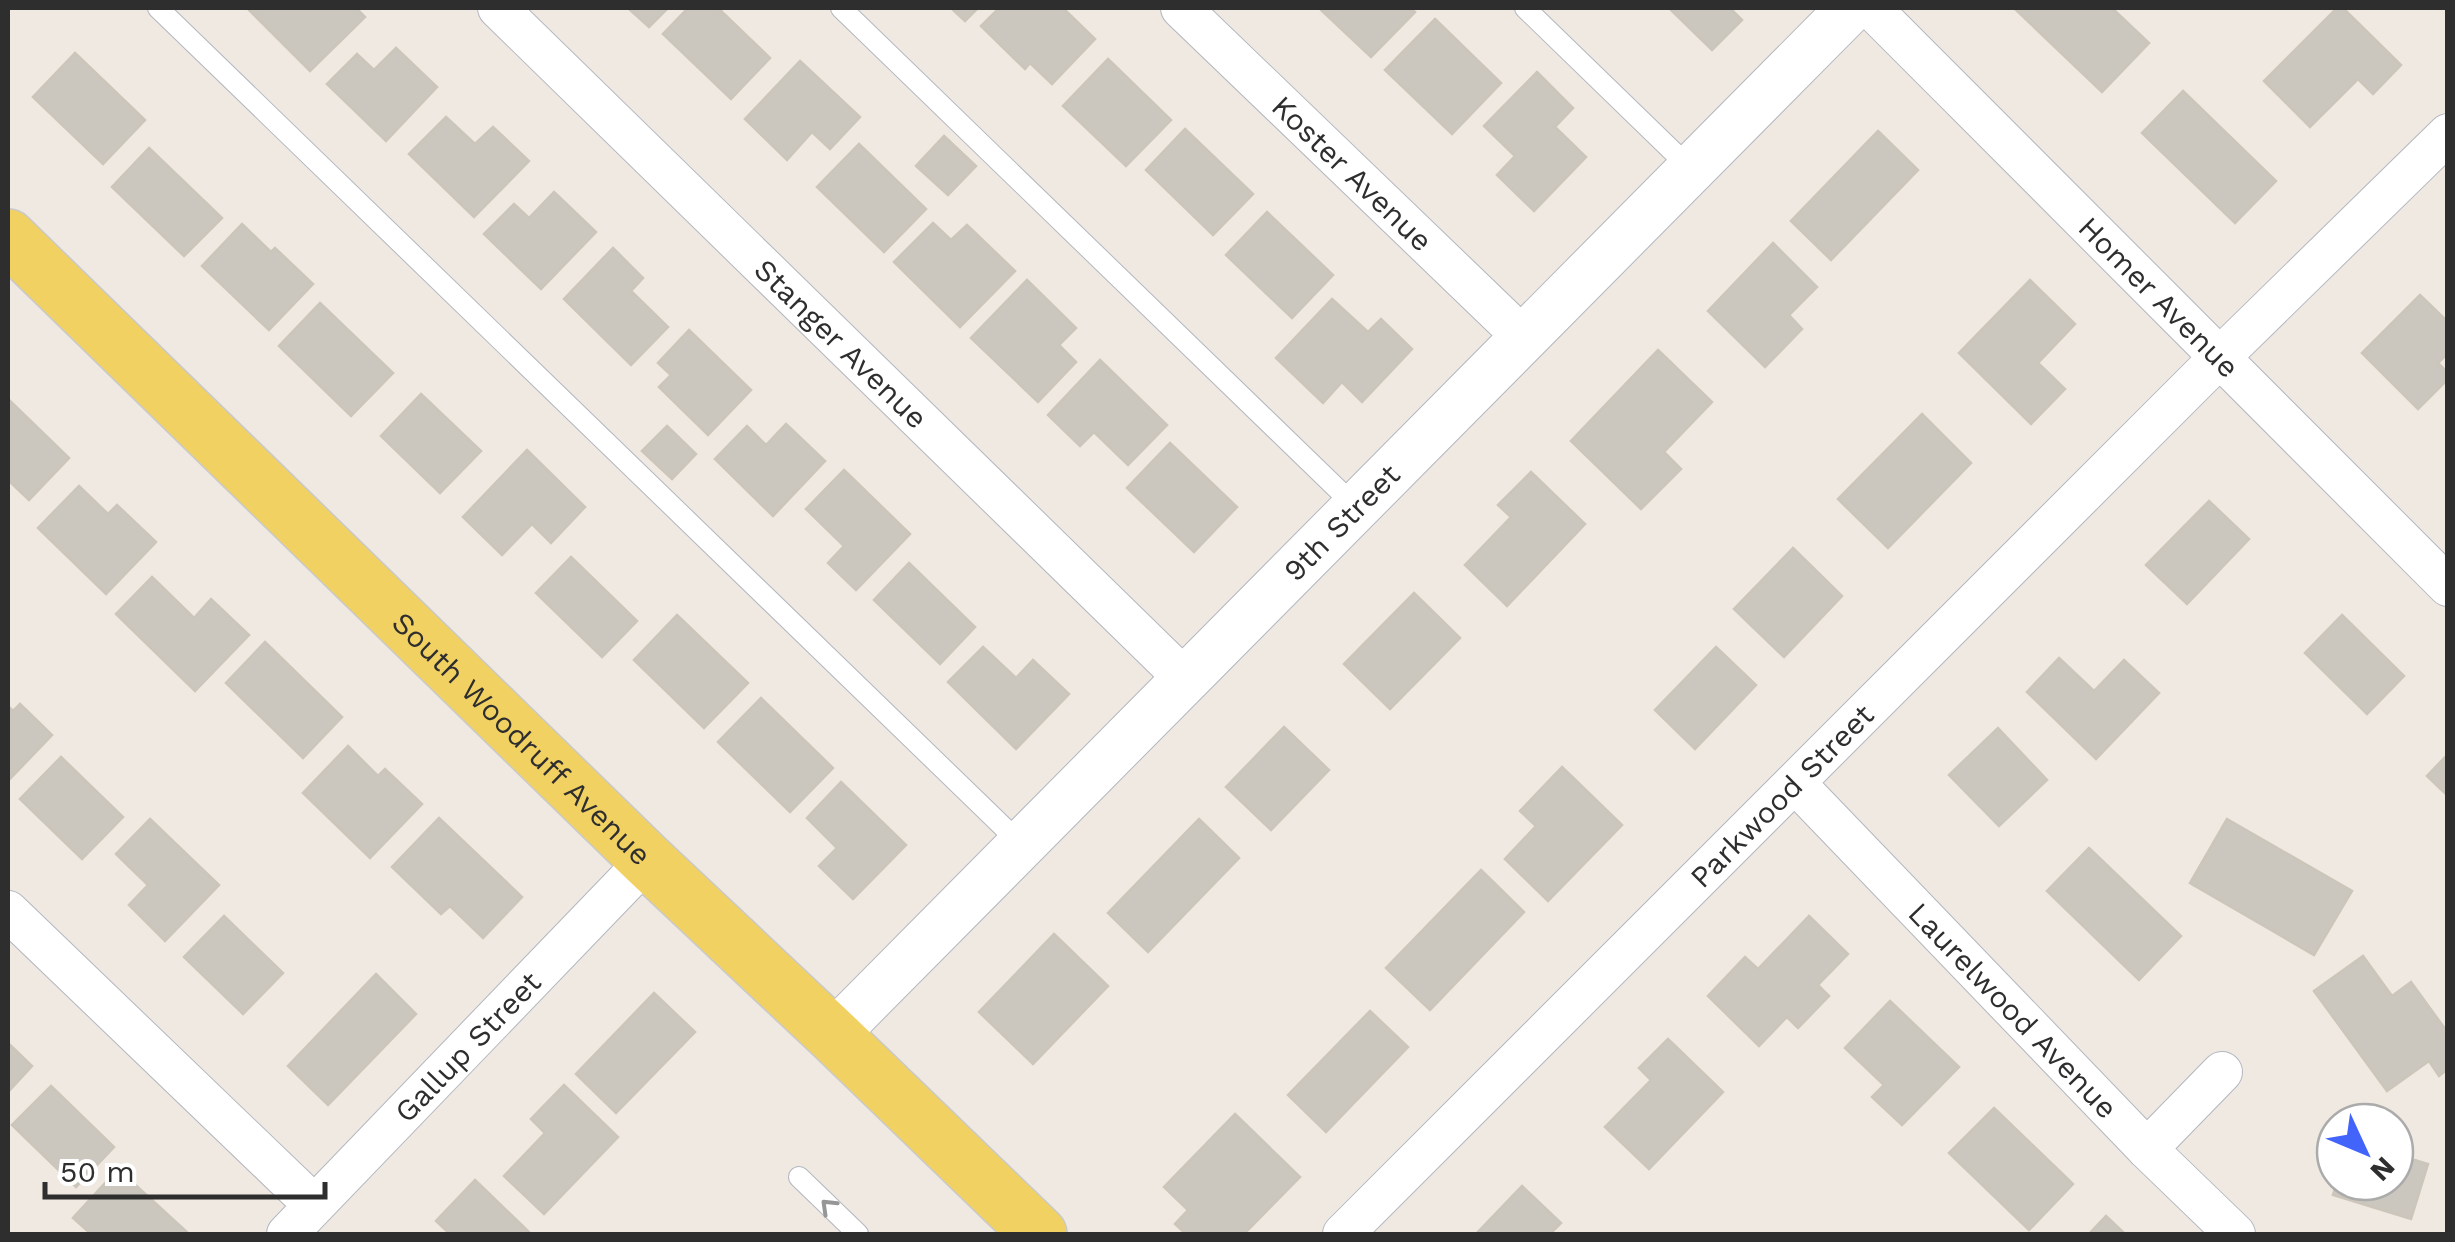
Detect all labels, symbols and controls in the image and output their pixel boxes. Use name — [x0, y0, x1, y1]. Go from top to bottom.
street label: Koster Avenue — [1265, 88, 1440, 258]
street label: Homer Avenue — [2072, 209, 2247, 384]
street label: Stanger Avenue — [748, 251, 935, 435]
street label: 9th Street — [1276, 456, 1407, 588]
street label: South Woodruff Avenue — [386, 604, 659, 872]
street label: Parkwood Street — [1683, 696, 1881, 894]
street label: Laurelwood Avenue — [1902, 895, 2125, 1125]
street label: Gallup Street — [387, 964, 548, 1129]
north arrow — [2315, 1102, 2415, 1202]
scale bar — [45, 1137, 325, 1199]
text: N — [2364, 1150, 2402, 1188]
text: 50 m — [60, 1154, 135, 1189]
one-way arrow — [822, 1199, 840, 1217]

